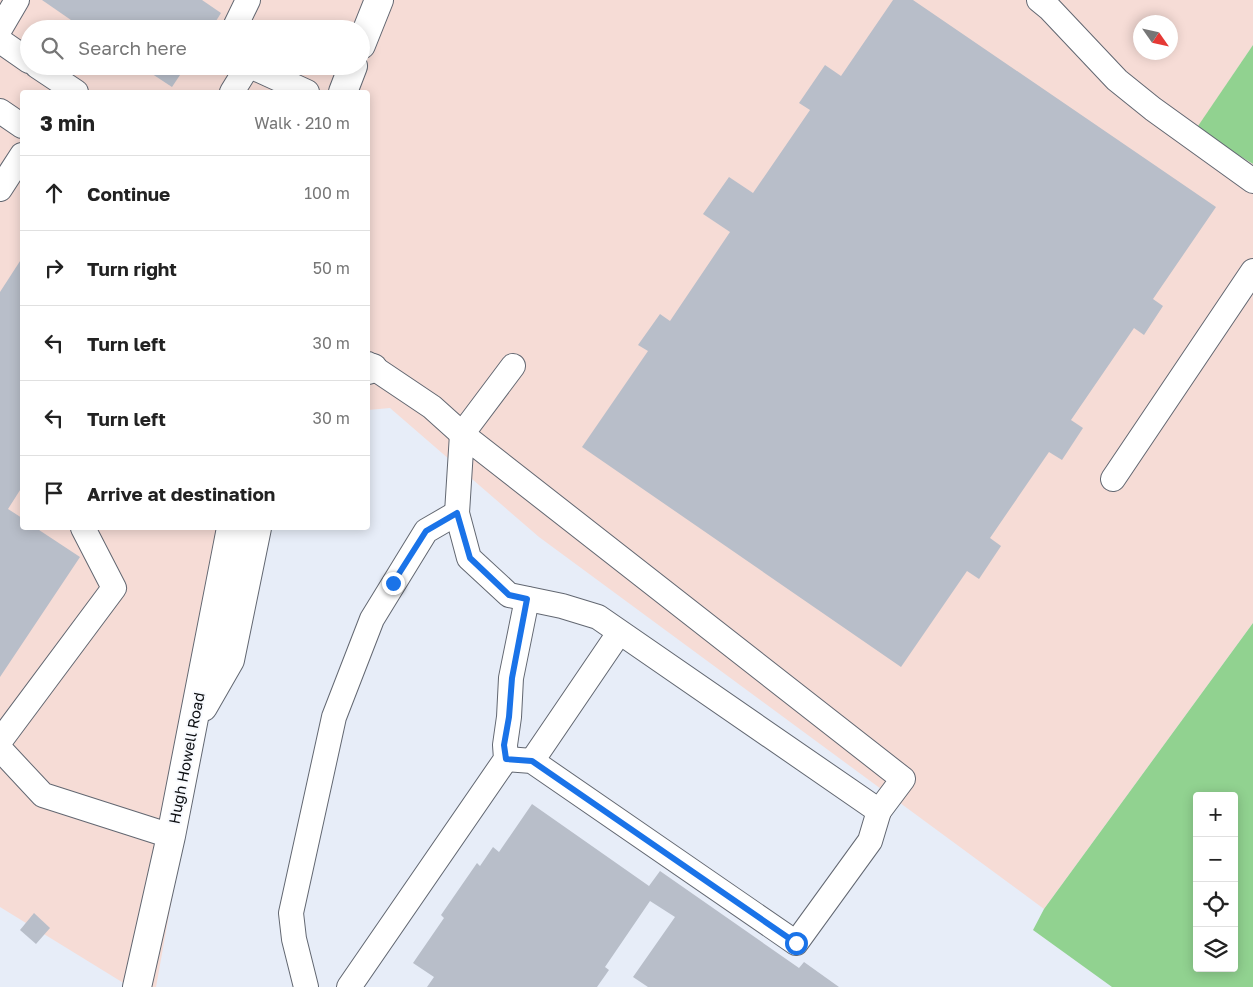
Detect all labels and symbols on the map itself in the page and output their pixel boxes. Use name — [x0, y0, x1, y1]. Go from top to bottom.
north arrow — [1133, 15, 1178, 60]
route end — [382, 572, 405, 595]
street label: Hugh Howell Road — [164, 691, 208, 825]
route start — [785, 932, 808, 955]

